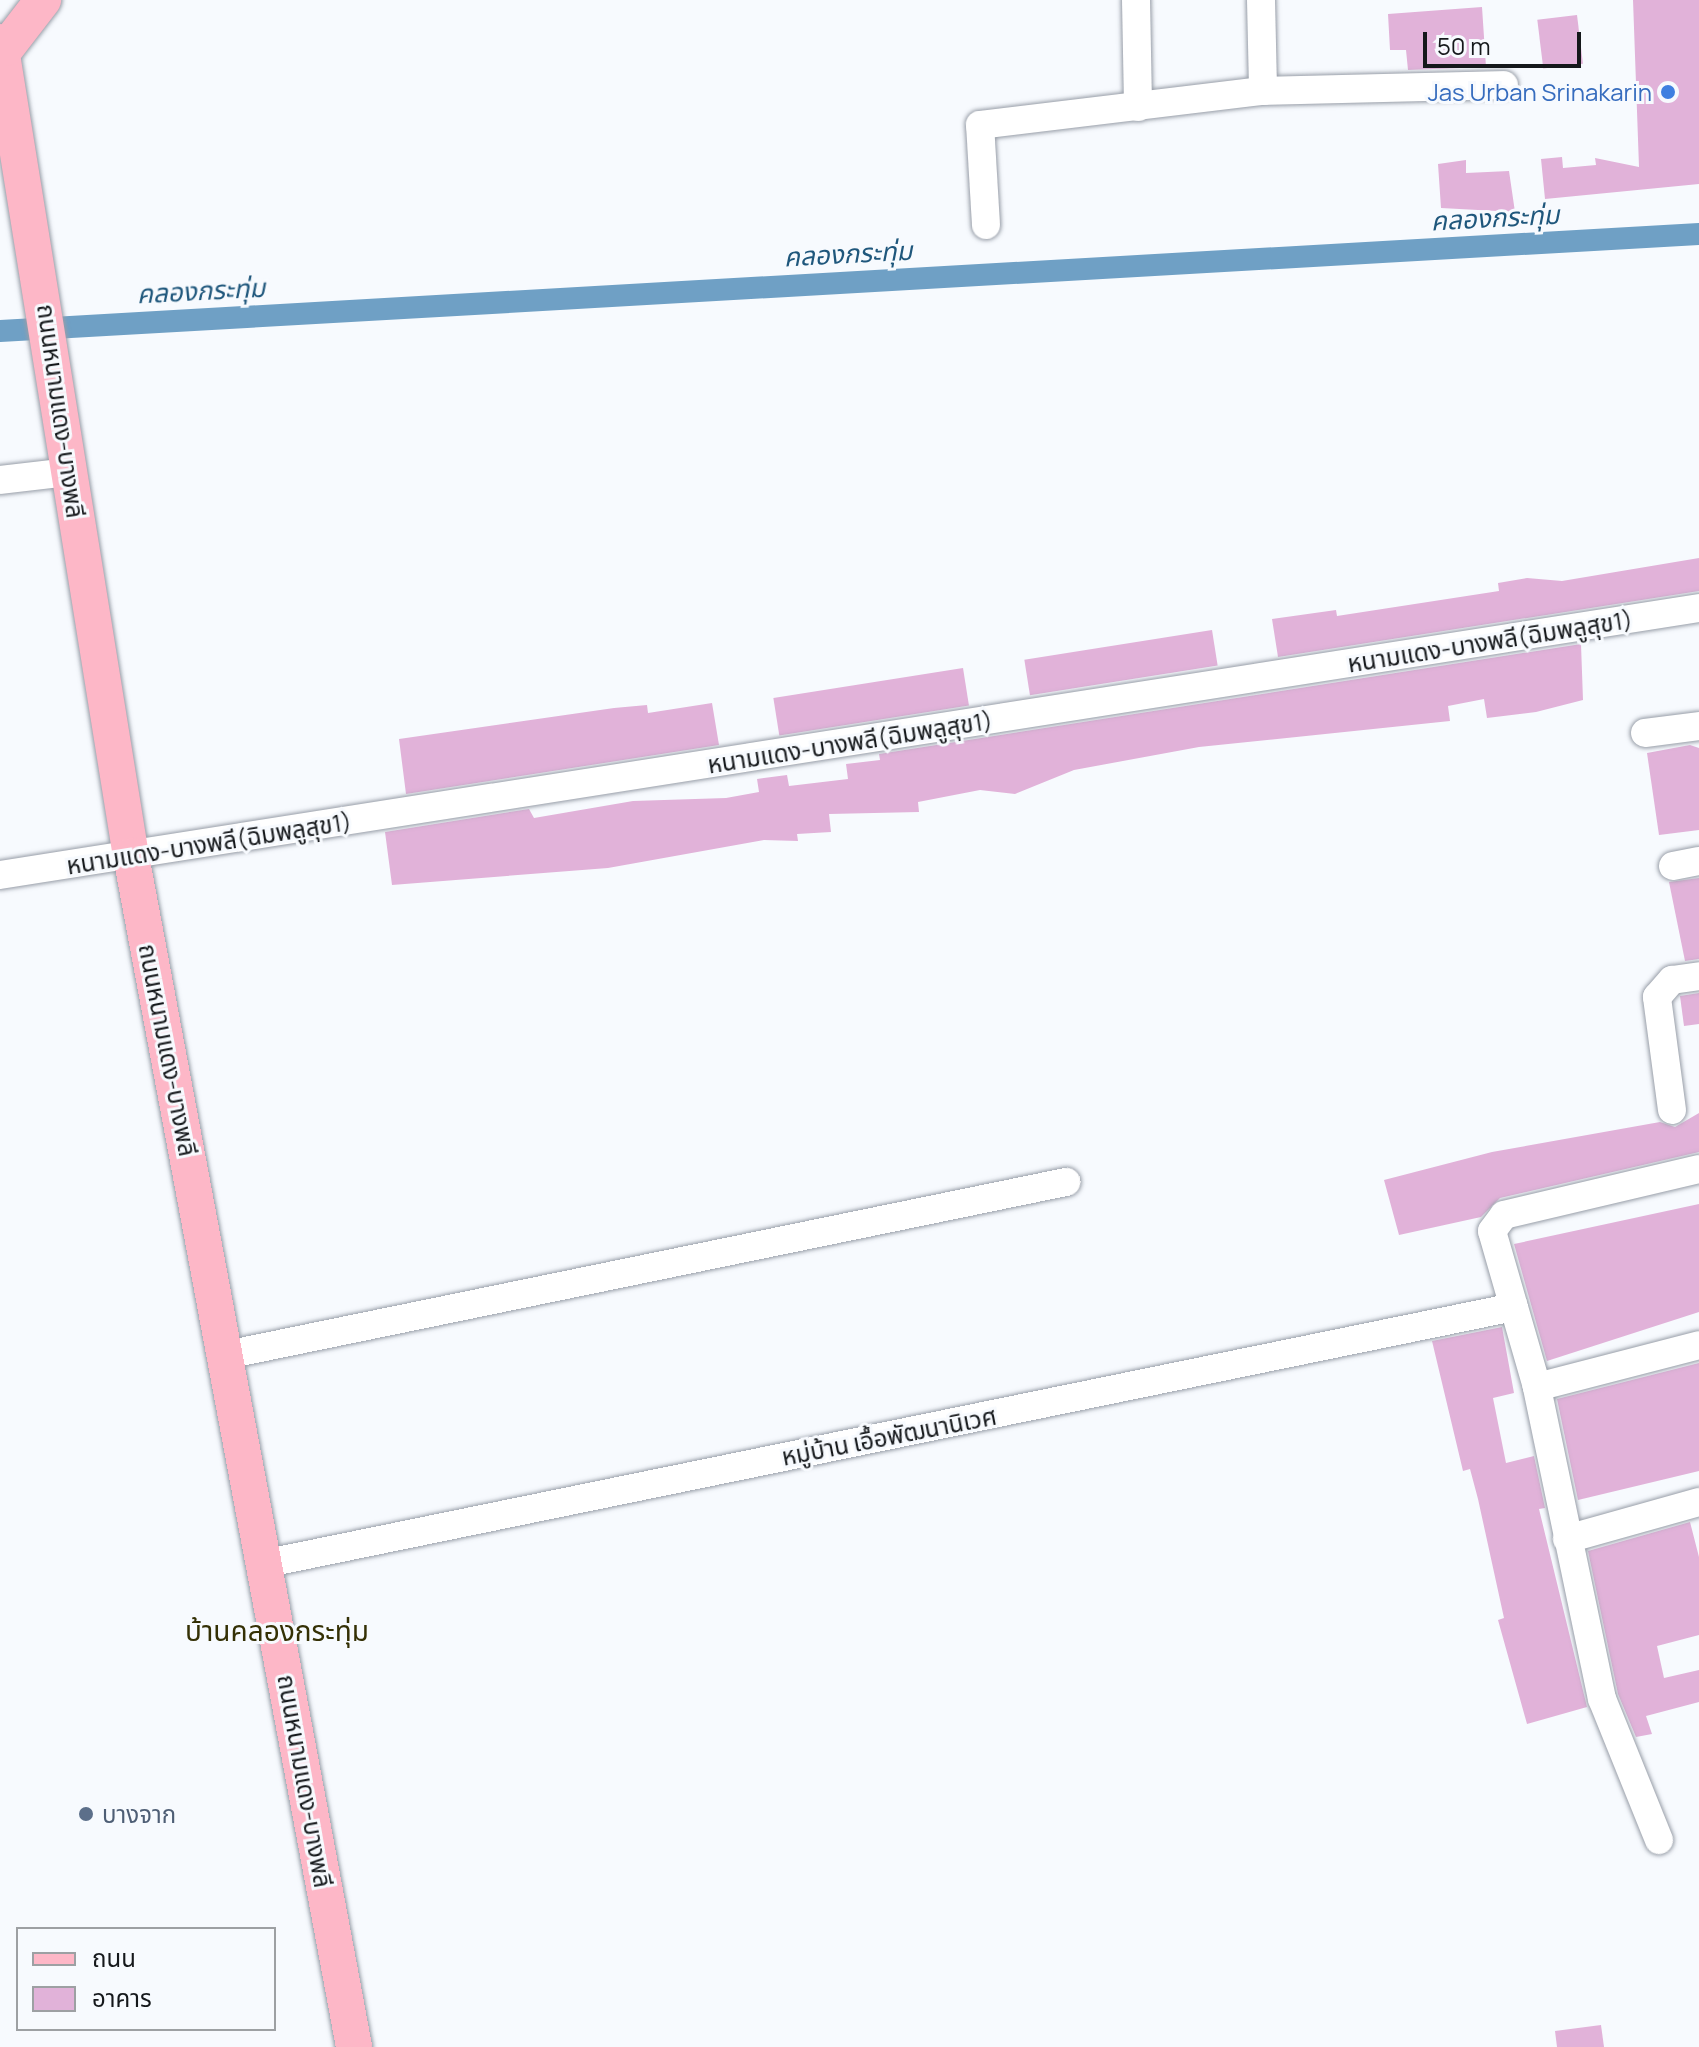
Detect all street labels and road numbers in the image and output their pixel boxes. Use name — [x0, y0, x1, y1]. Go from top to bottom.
street label: ถนนหนามแดง-บางพลี — [32, 302, 90, 520]
street label: หนามแดง-บางพลี(ฉิมพลูสุข1) — [1345, 604, 1635, 678]
street label: หนามแดง-บางพลี(ฉิมพลูสุข1) — [705, 705, 995, 779]
street label: หนามแดง-บางพลี(ฉิมพลูสุข1) — [64, 806, 354, 880]
street label: ถนนหนามแดง-บางพลี — [133, 941, 203, 1159]
street label: หมู่บ้าน เอื้อพัฒนานิเวศ — [779, 1401, 999, 1471]
street label: ถนนหนามแดง-บางพลี — [272, 1672, 338, 1890]

